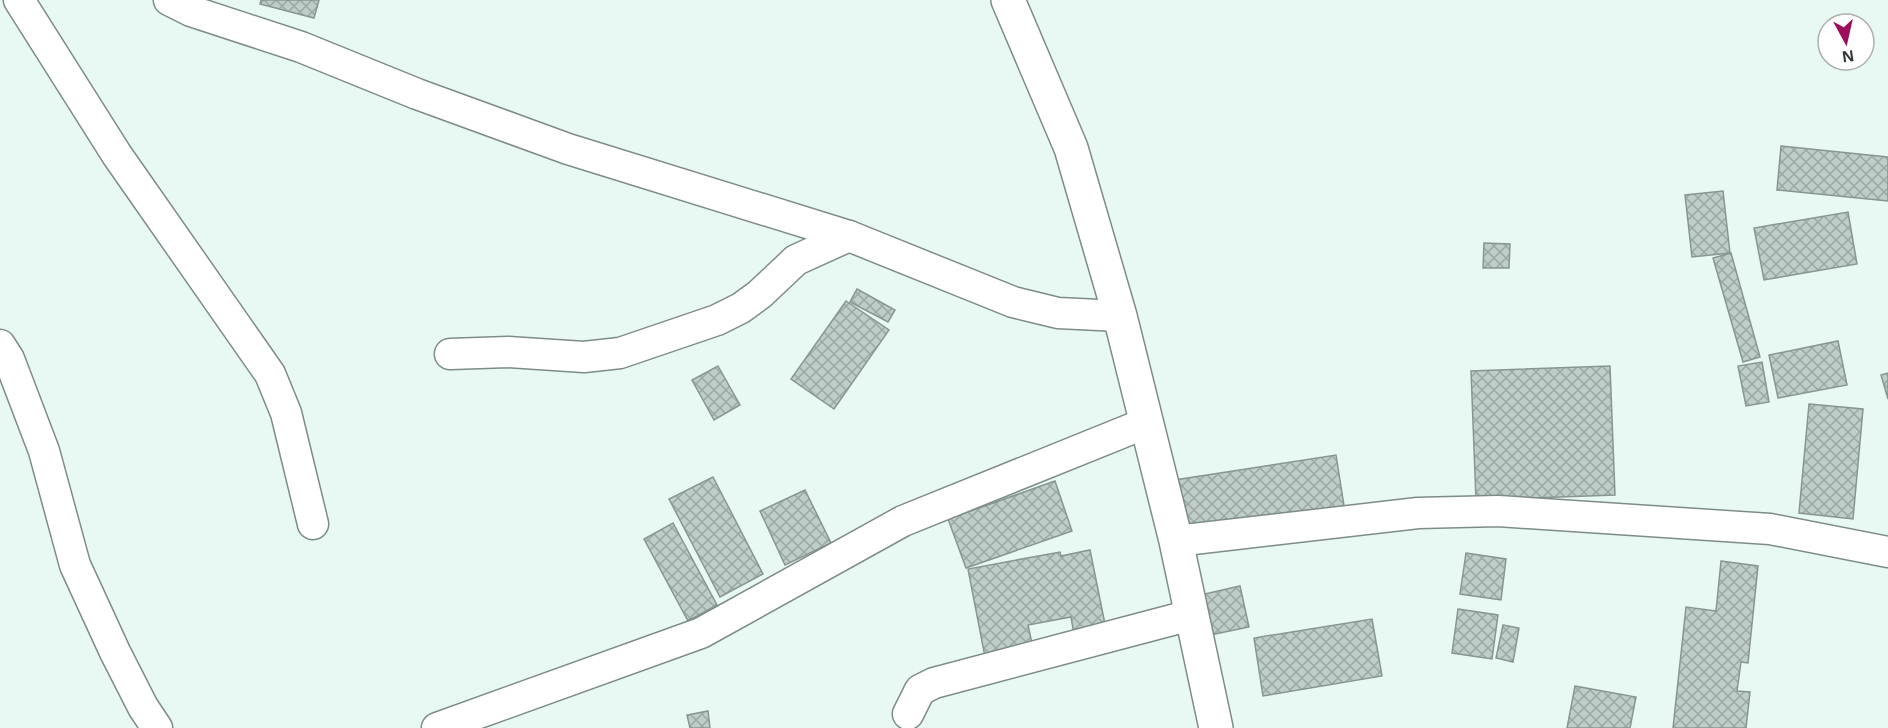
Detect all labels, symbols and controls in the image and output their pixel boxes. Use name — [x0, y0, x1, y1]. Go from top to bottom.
north arrow — [1816, 12, 1876, 72]
text: N — [1841, 47, 1855, 66]

